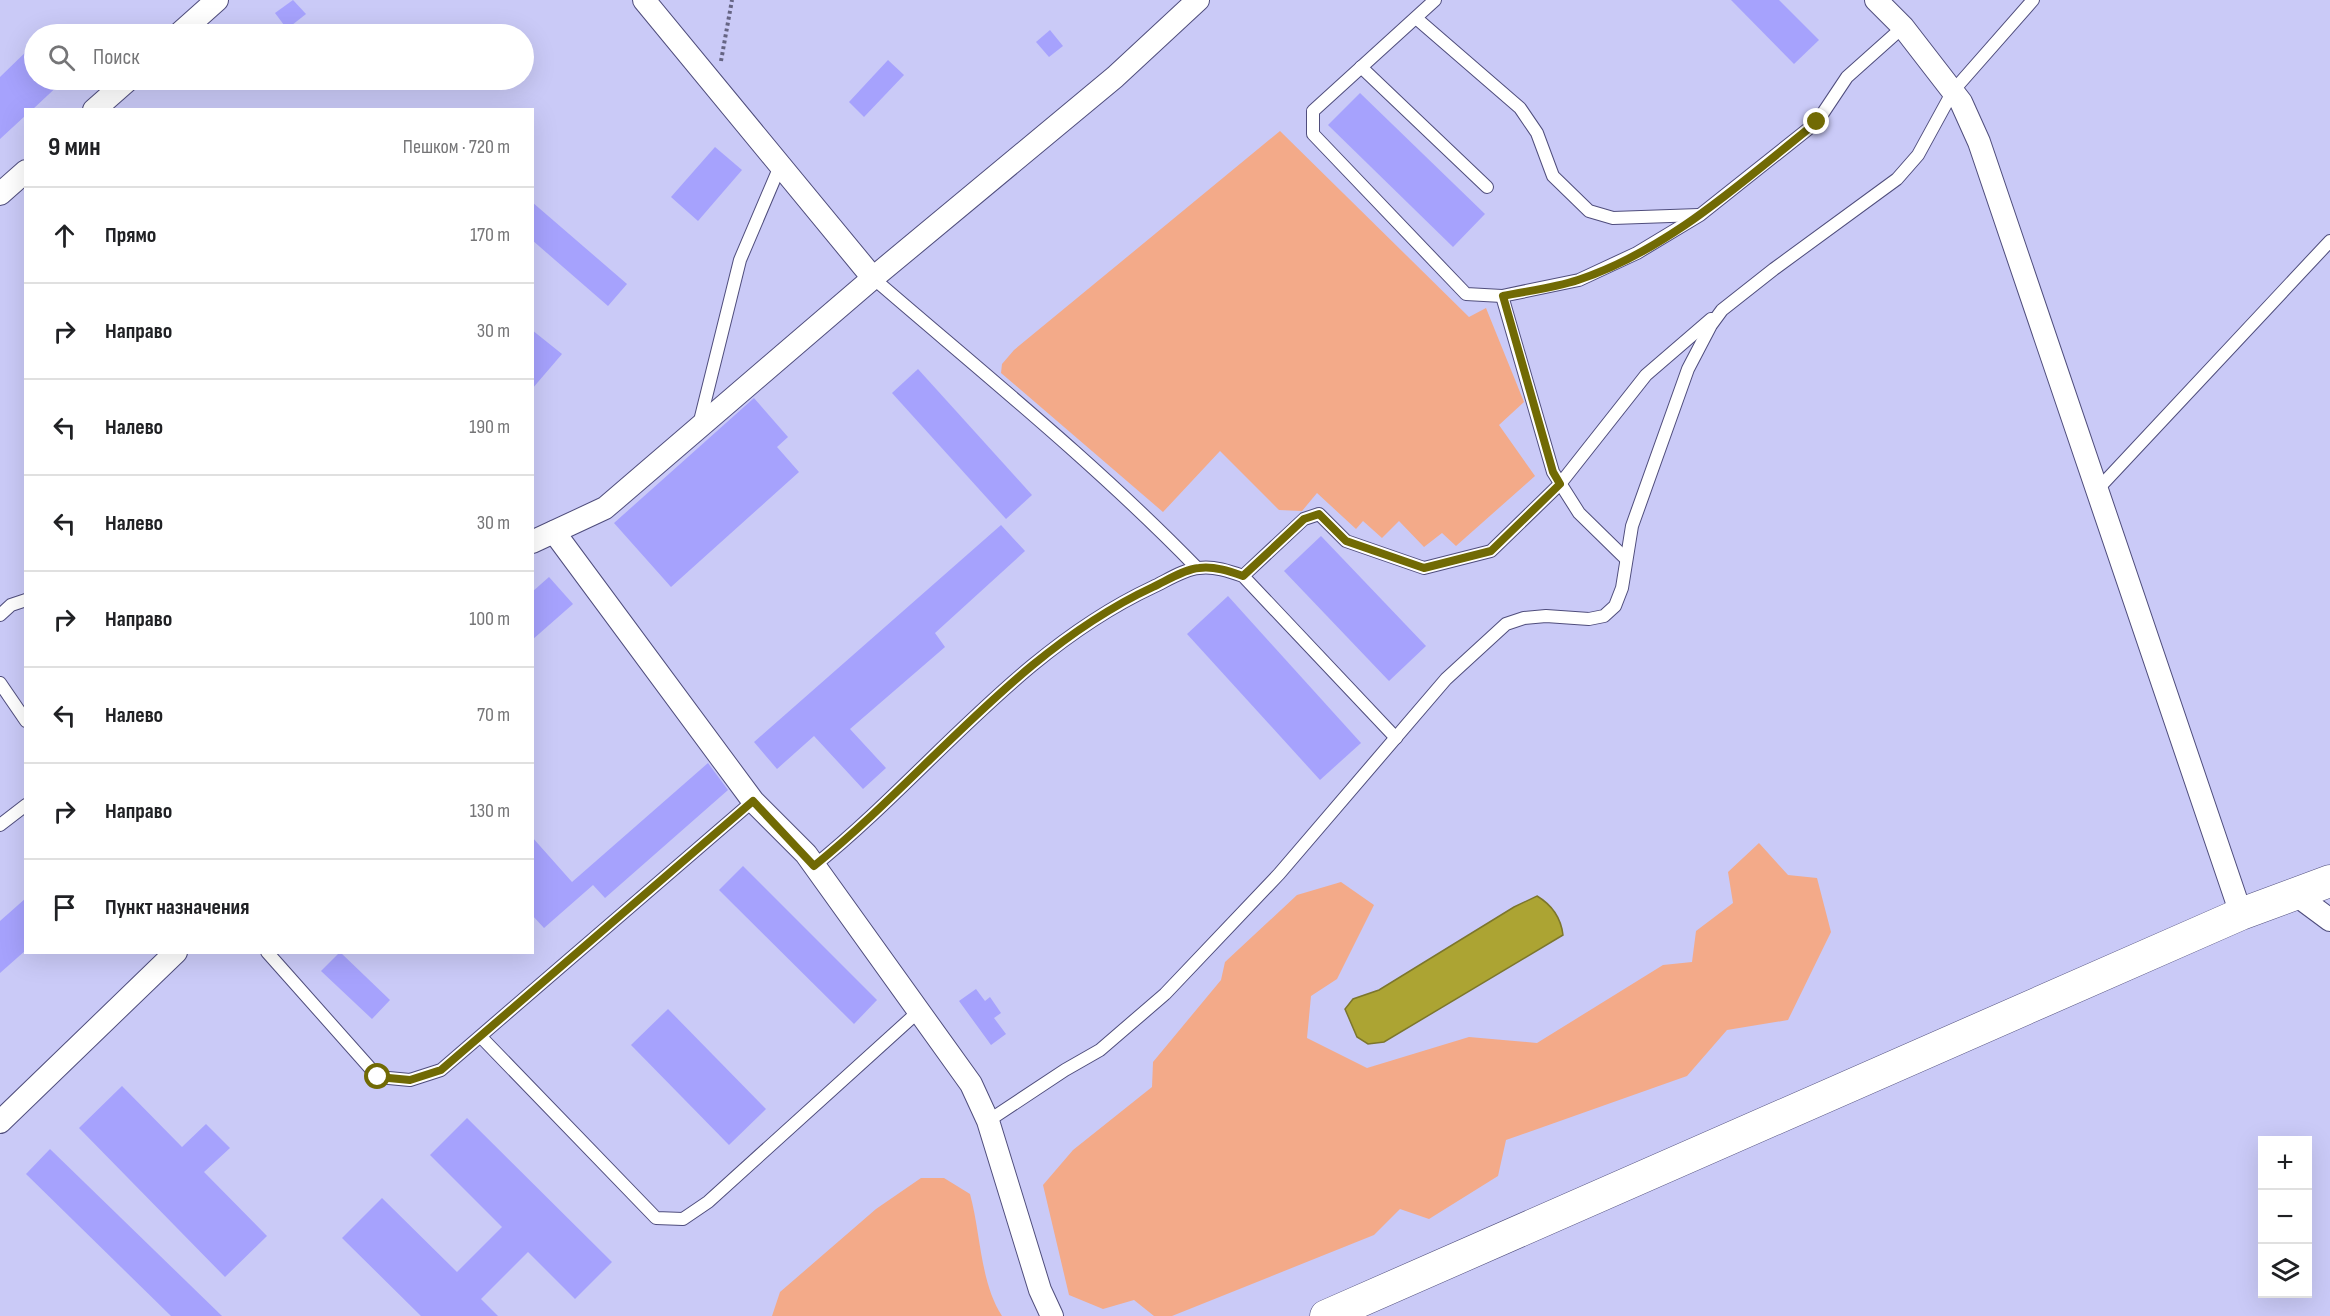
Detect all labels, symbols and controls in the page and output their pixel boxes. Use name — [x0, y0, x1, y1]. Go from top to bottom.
search box — [24, 24, 534, 90]
icon: search — [45, 41, 78, 74]
text: Поиск — [93, 44, 139, 71]
route end — [1803, 108, 1829, 134]
text: 9 мин — [48, 132, 101, 163]
text: Пешком · 720 m — [403, 135, 510, 159]
icon: ahead — [48, 219, 81, 252]
text: Прямо — [105, 222, 156, 249]
text: 170 m — [470, 223, 510, 247]
icon: right — [48, 315, 81, 348]
text: Направо — [105, 318, 172, 345]
text: 30 m — [477, 319, 510, 343]
icon: left — [48, 411, 81, 444]
text: Налево — [105, 414, 163, 441]
text: 190 m — [469, 415, 510, 439]
icon: left — [48, 507, 81, 540]
text: Налево — [105, 510, 163, 537]
text: 30 m — [477, 511, 510, 535]
icon: right — [48, 603, 81, 636]
text: Направо — [105, 606, 172, 633]
text: 100 m — [469, 607, 510, 631]
icon: left — [48, 699, 81, 732]
text: Налево — [105, 702, 163, 729]
text: 70 m — [477, 703, 510, 727]
icon: right — [48, 795, 81, 828]
text: Направо — [105, 798, 172, 825]
text: 130 m — [470, 799, 510, 823]
icon: arrive — [48, 891, 81, 924]
text: Пункт назначения — [105, 894, 249, 921]
route start — [364, 1063, 390, 1089]
map controls — [2258, 1136, 2312, 1298]
button: + — [2258, 1136, 2312, 1190]
button: − — [2258, 1190, 2312, 1244]
button: layers — [2258, 1244, 2312, 1298]

